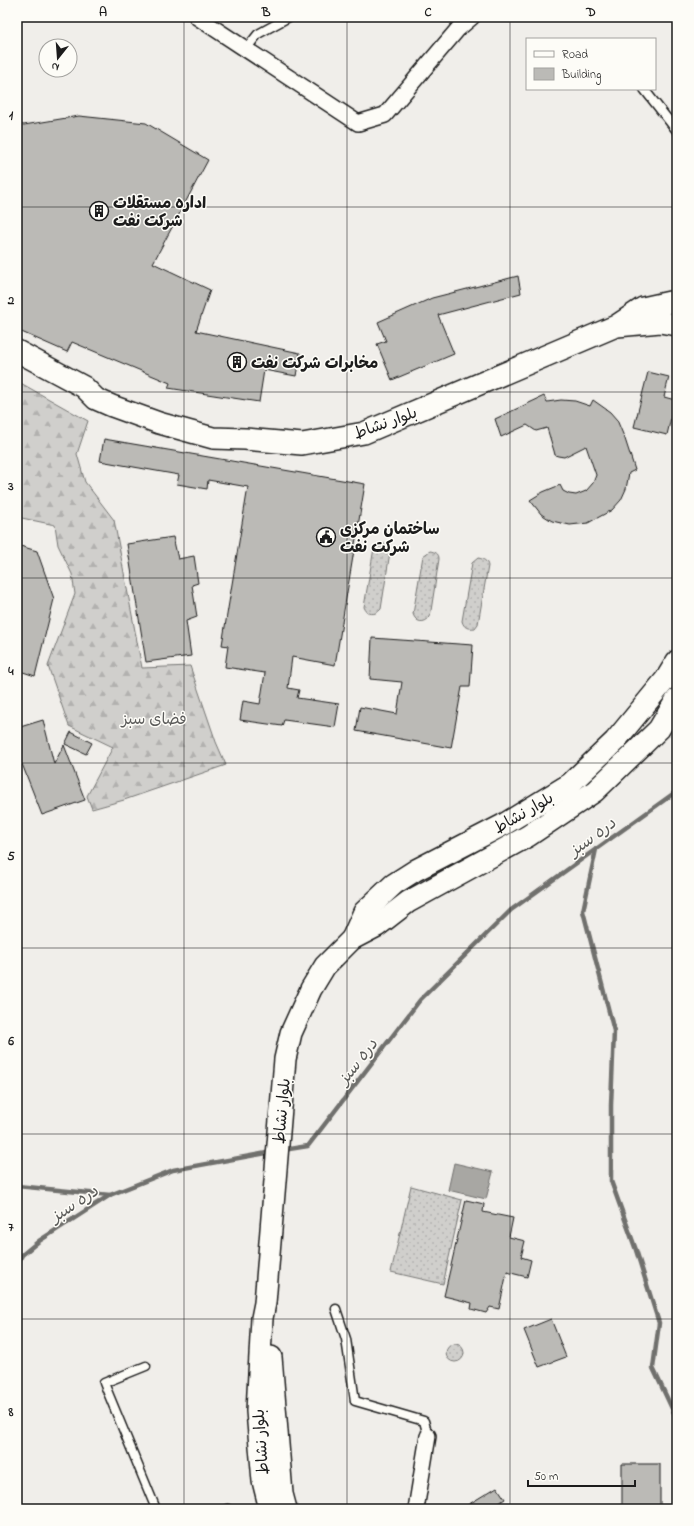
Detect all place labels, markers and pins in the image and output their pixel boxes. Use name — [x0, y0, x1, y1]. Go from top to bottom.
place label: اداره مستقلات شرکت نفت — [113, 192, 206, 234]
building icon: اداره مستقلات شرکت نفت — [88, 200, 110, 222]
building icon: مخابرات شرکت نفت — [226, 351, 248, 373]
place label: مخابرات شرکت نفت — [251, 352, 378, 376]
place label: ساختمان مرکزی شرکت نفت — [340, 518, 440, 560]
public building icon: ساختمان مرکزی شرکت نفت — [315, 526, 337, 548]

